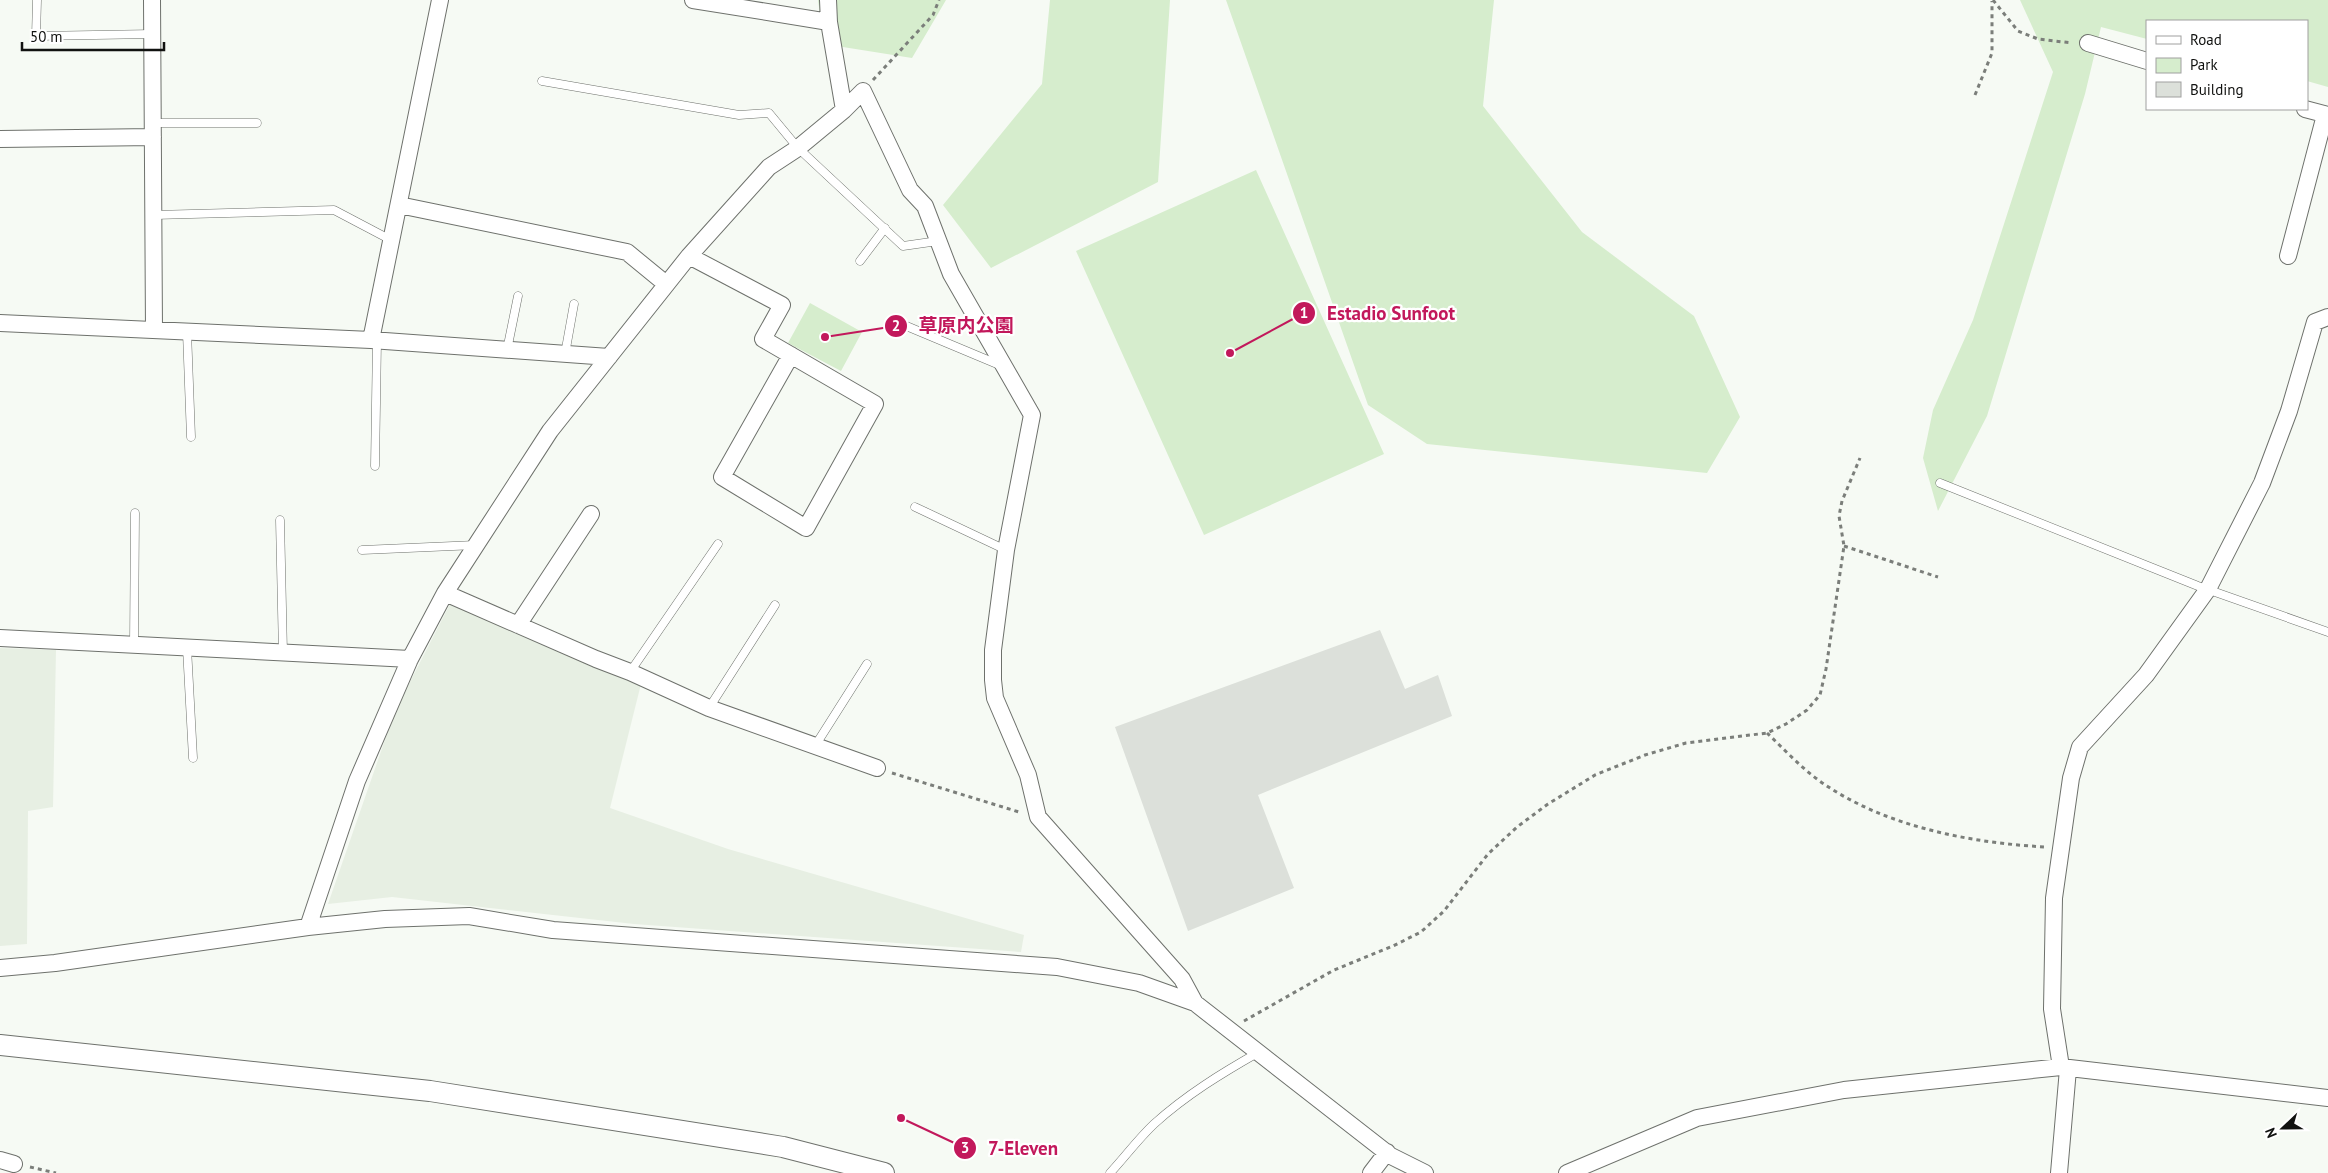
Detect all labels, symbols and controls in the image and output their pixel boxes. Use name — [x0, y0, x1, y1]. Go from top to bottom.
scale bar — [22, 20, 165, 52]
legend — [2146, 20, 2308, 110]
text: 50 m — [30, 27, 63, 46]
text: Road — [2190, 30, 2222, 49]
text: Park — [2190, 55, 2218, 74]
text: Building — [2190, 80, 2244, 99]
callout: Estadio Sunfoot — [1292, 296, 1465, 330]
text: Estadio Sunfoot — [1327, 301, 1455, 325]
text: 1 — [1300, 303, 1308, 322]
callout: 草原内公園 — [883, 309, 1023, 343]
text: 草原内公園 — [918, 313, 1014, 337]
text: 2 — [892, 316, 900, 335]
north arrow — [2258, 1103, 2308, 1153]
text: N — [2261, 1125, 2281, 1141]
callout: 7-Eleven — [953, 1131, 1068, 1165]
text: 7-Eleven — [988, 1136, 1058, 1160]
text: 3 — [961, 1138, 969, 1157]

